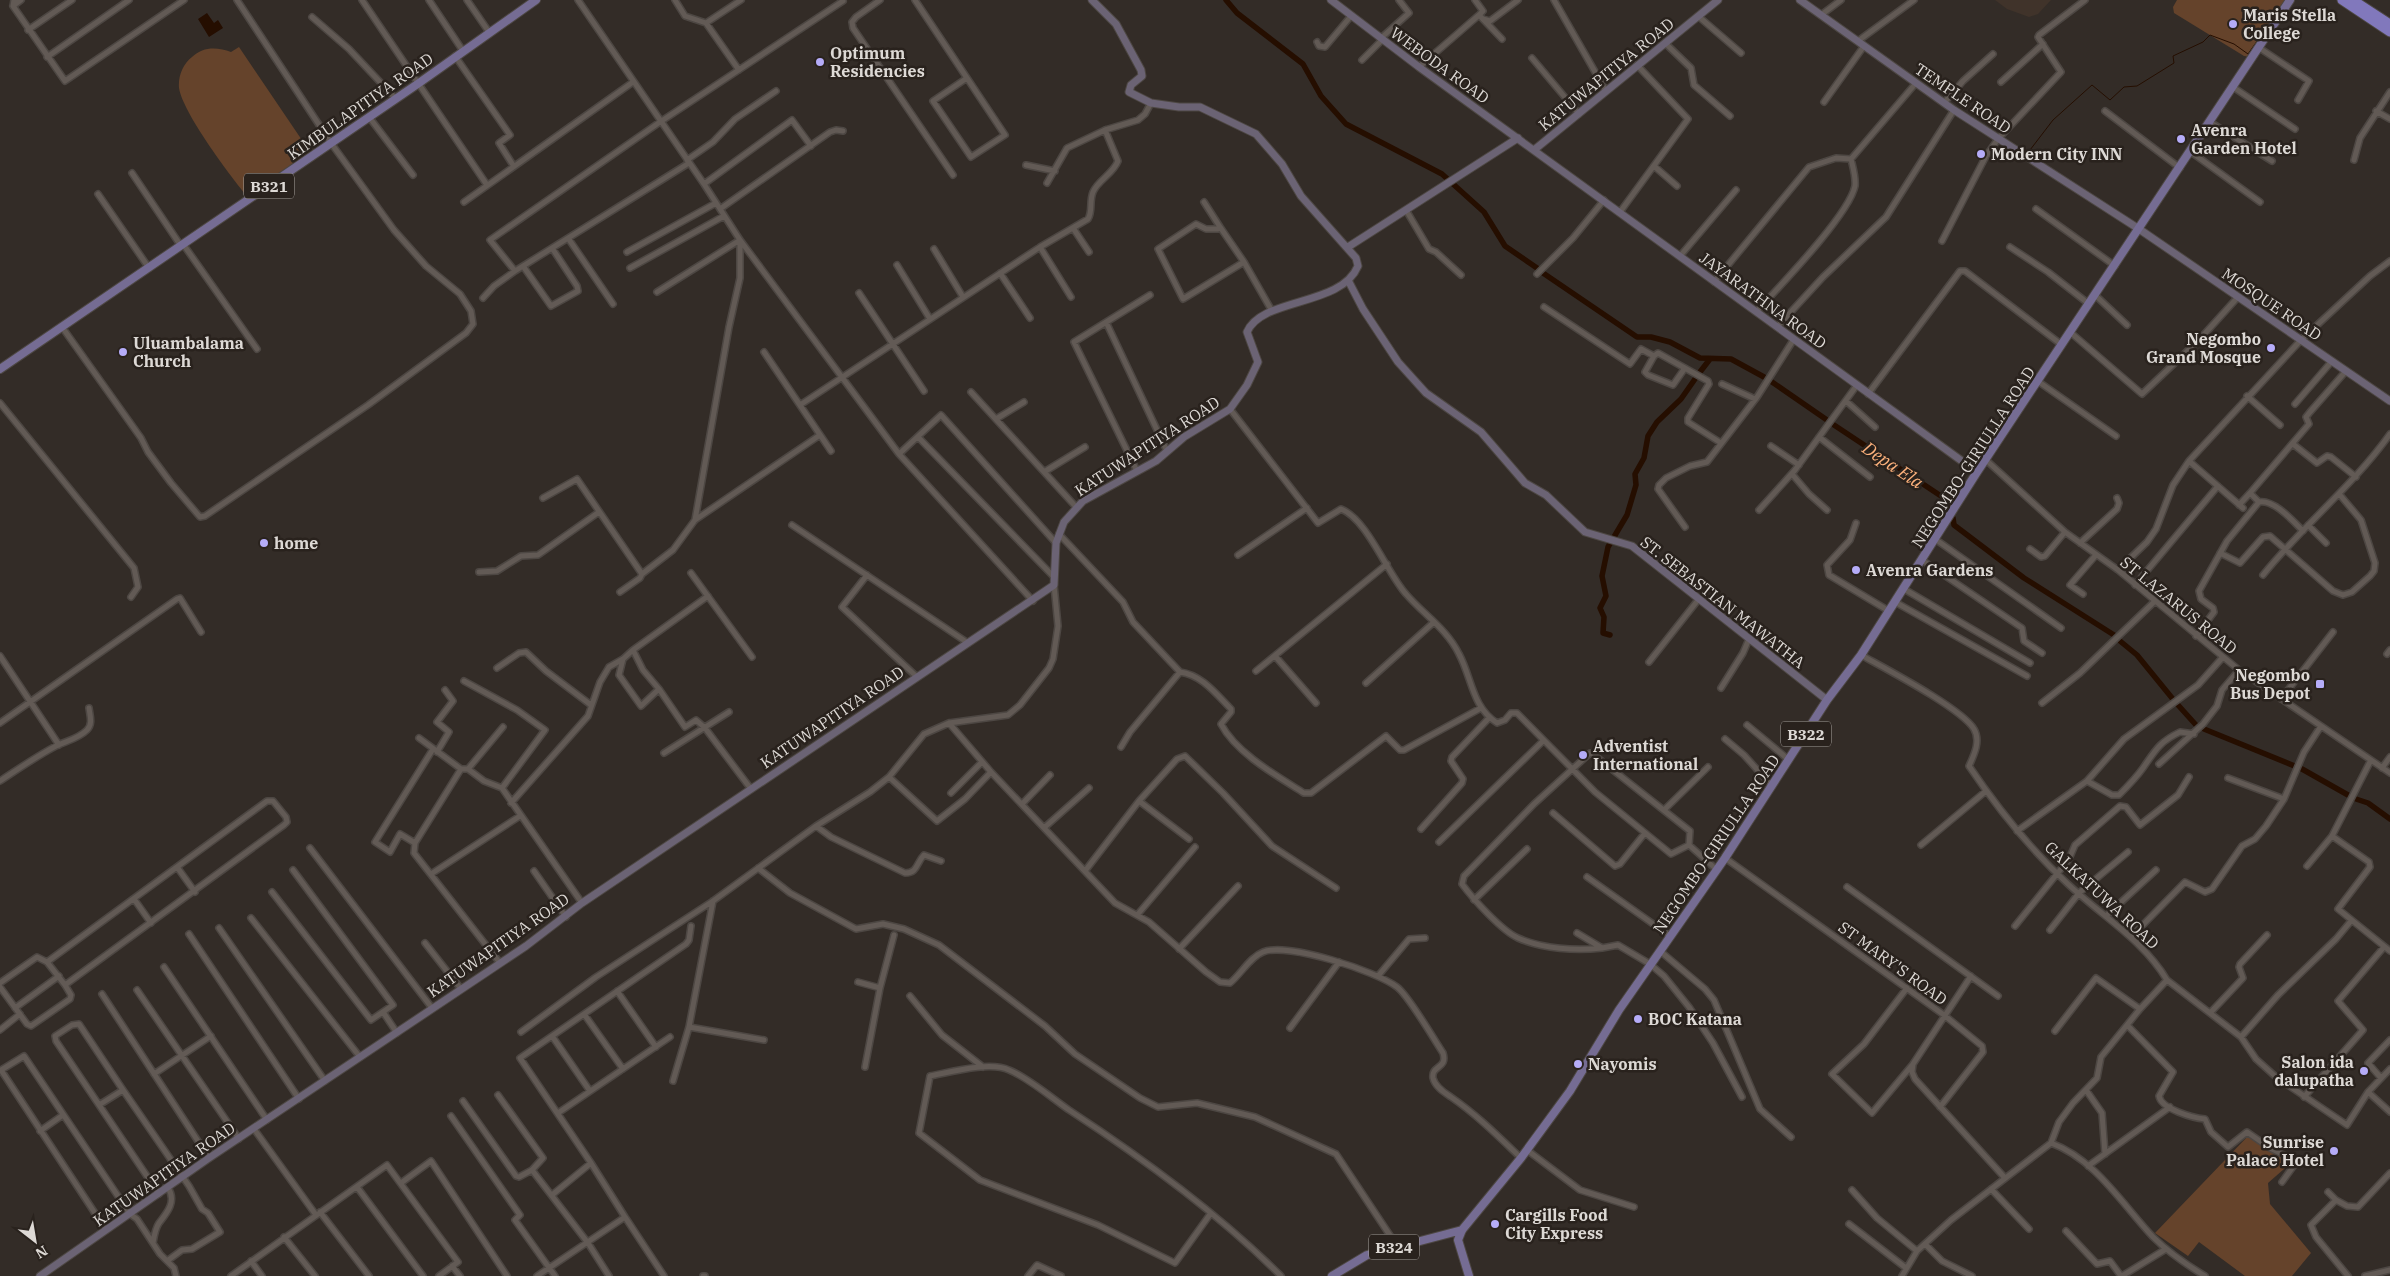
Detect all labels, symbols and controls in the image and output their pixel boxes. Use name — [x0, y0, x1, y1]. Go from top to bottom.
place label: Maris Stella College — [2243, 5, 2336, 43]
street label: KATUWAPITIYA ROAD — [1534, 13, 1678, 135]
marker: Maris Stella College — [2227, 18, 2239, 30]
street label: WEBODA ROAD — [1387, 22, 1493, 108]
place label: Optimum Residencies — [830, 43, 925, 81]
street label: KIMBULAPITIYA ROAD — [283, 48, 437, 164]
marker: Optimum Residencies — [814, 56, 826, 68]
street label: TEMPLE ROAD — [1911, 58, 2015, 138]
place label: Avenra Garden Hotel — [2191, 120, 2297, 158]
marker: Avenra Garden Hotel — [2175, 133, 2187, 145]
place label: Modern City INN — [1991, 144, 2123, 164]
marker: Modern City INN — [1975, 148, 1987, 160]
road number: B321 — [244, 174, 294, 198]
street label: JAYARATHNA ROAD — [1696, 247, 1830, 353]
street label: MOSQUE ROAD — [2218, 263, 2326, 345]
place label: Negombo Grand Mosque — [2146, 329, 2261, 367]
place label: Uluambalama Church — [133, 333, 244, 371]
marker: Negombo Grand Mosque — [2265, 342, 2277, 354]
marker: Uluambalama Church — [117, 346, 129, 358]
street label: NEGOMBO-GIRIULLA ROAD — [1907, 363, 2039, 551]
street label: KATUWAPITIYA ROAD — [1071, 392, 1223, 500]
water label: Depa Ela — [1857, 436, 1928, 494]
street label: ST. SEBASTIAN MAWATHA — [1637, 532, 1809, 672]
place label: home — [274, 533, 318, 553]
marker: home — [258, 537, 270, 549]
street label: ST LAZARUS ROAD — [2117, 552, 2241, 658]
place label: Avenra Gardens — [1866, 560, 1993, 580]
marker: Avenra Gardens — [1850, 564, 1862, 576]
street label: KATUWAPITIYA ROAD — [756, 661, 908, 773]
place label: Negombo Bus Depot — [2230, 665, 2310, 703]
marker: Negombo Bus Depot — [2314, 678, 2326, 690]
road number: B322 — [1781, 722, 1831, 746]
place label: Adventist International — [1593, 736, 1698, 774]
marker: Adventist International — [1577, 749, 1589, 761]
street label: NEGOMBO-GIRIULLA ROAD — [1648, 751, 1784, 937]
street label: GALKATUWA ROAD — [2041, 837, 2163, 953]
street label: KATUWAPITIYA ROAD — [423, 888, 573, 1002]
street label: ST MARY'S ROAD — [1835, 917, 1951, 1009]
place label: BOC Katana — [1648, 1009, 1742, 1029]
marker: BOC Katana — [1632, 1013, 1644, 1025]
place label: Salon ida dalupatha — [2274, 1052, 2354, 1090]
place label: Nayomis — [1588, 1054, 1657, 1074]
marker: Nayomis — [1572, 1058, 1584, 1070]
marker: Salon ida dalupatha — [2358, 1065, 2370, 1077]
street label: KATUWAPITIYA ROAD — [89, 1117, 239, 1231]
place label: Sunrise Palace Hotel — [2226, 1132, 2324, 1170]
marker: Sunrise Palace Hotel — [2328, 1145, 2340, 1157]
place label: Cargills Food City Express — [1505, 1205, 1608, 1243]
north arrow — [10, 1216, 60, 1266]
marker: Cargills Food City Express — [1489, 1218, 1501, 1230]
road number: B324 — [1369, 1234, 1419, 1260]
text: N — [32, 1242, 51, 1263]

